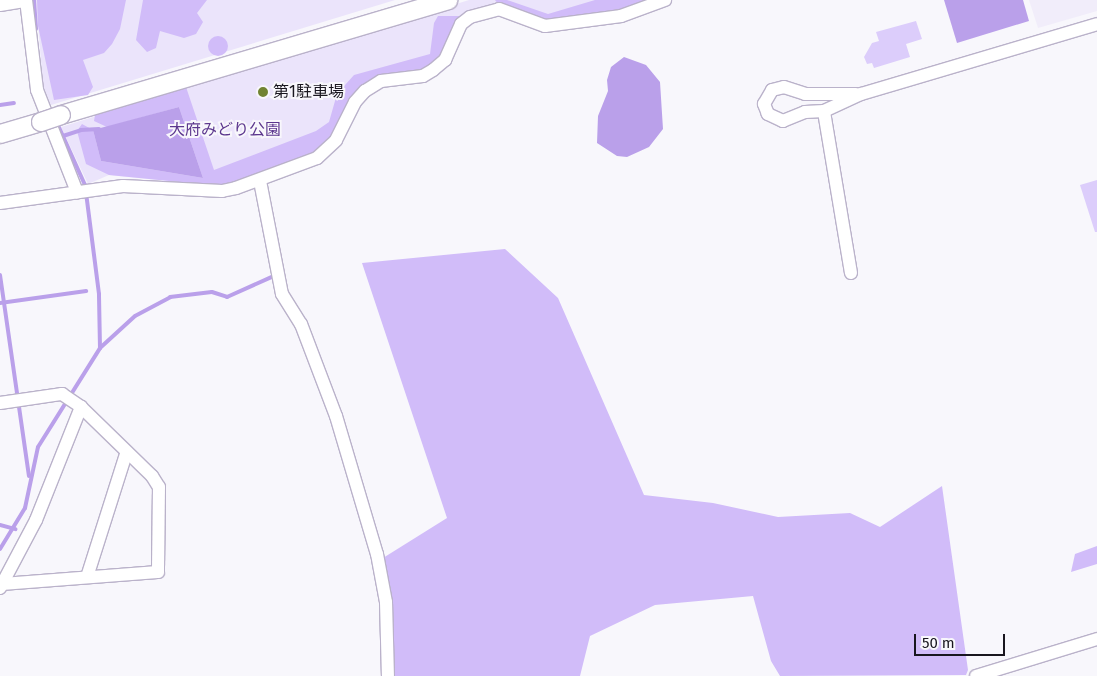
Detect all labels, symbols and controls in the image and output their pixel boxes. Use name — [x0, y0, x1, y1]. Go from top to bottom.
place label: 第1駐車場 — [273, 82, 344, 102]
marker: 第1駐車場 — [257, 86, 269, 98]
park label: 大府みどり公園 — [169, 120, 281, 140]
scale bar — [917, 624, 1008, 656]
text: 50 m — [922, 634, 955, 652]

